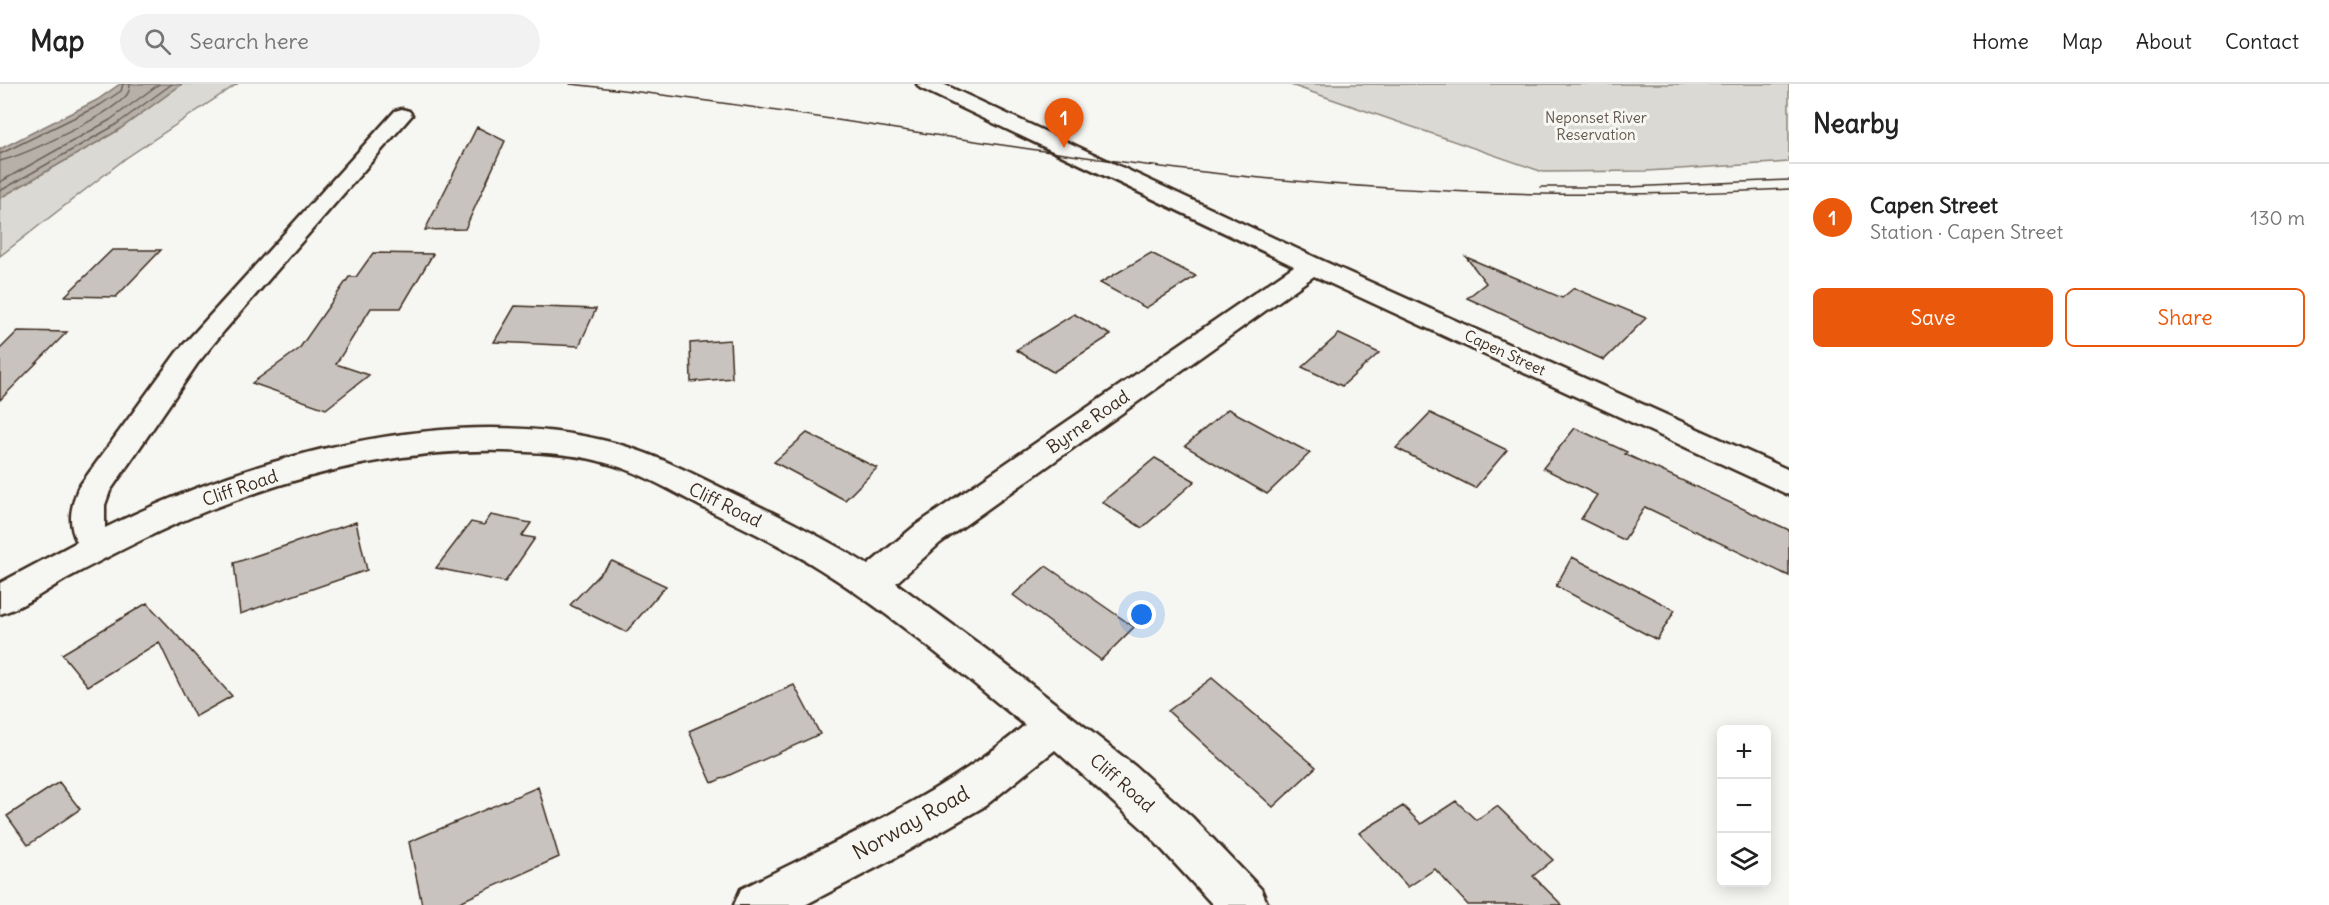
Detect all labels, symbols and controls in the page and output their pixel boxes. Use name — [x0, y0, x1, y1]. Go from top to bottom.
search box — [120, 14, 540, 68]
text: Map — [30, 23, 84, 59]
icon: search — [141, 25, 174, 58]
text: Search here — [189, 27, 309, 55]
text: Home — [1972, 28, 2029, 55]
text: Map — [2062, 28, 2103, 55]
text: About — [2136, 28, 2192, 55]
text: Contact — [2225, 28, 2299, 55]
pin: 1 — [1044, 98, 1084, 148]
text: Nearby — [1813, 107, 1899, 140]
park label: Neponset River Reservation — [1545, 108, 1647, 144]
text: Capen Street — [1870, 191, 1998, 219]
text: 1 — [1829, 205, 1836, 230]
text: 130 m — [2250, 205, 2305, 230]
text: Station · Capen Street — [1870, 219, 2063, 244]
button: Save — [1813, 288, 2053, 347]
button: Share — [2065, 288, 2305, 347]
street label: Capen Street — [1462, 326, 1549, 380]
street label: Byrne Road — [1042, 384, 1134, 459]
street label: Cliff Road — [199, 464, 281, 511]
street label: Cliff Road — [685, 477, 766, 532]
your location — [1127, 600, 1156, 629]
map controls — [1717, 725, 1771, 887]
button: + — [1717, 725, 1771, 779]
street label: Cliff Road — [1085, 748, 1160, 817]
street label: Norway Road — [848, 779, 974, 866]
button: − — [1717, 779, 1771, 833]
button: layers — [1717, 833, 1771, 887]

